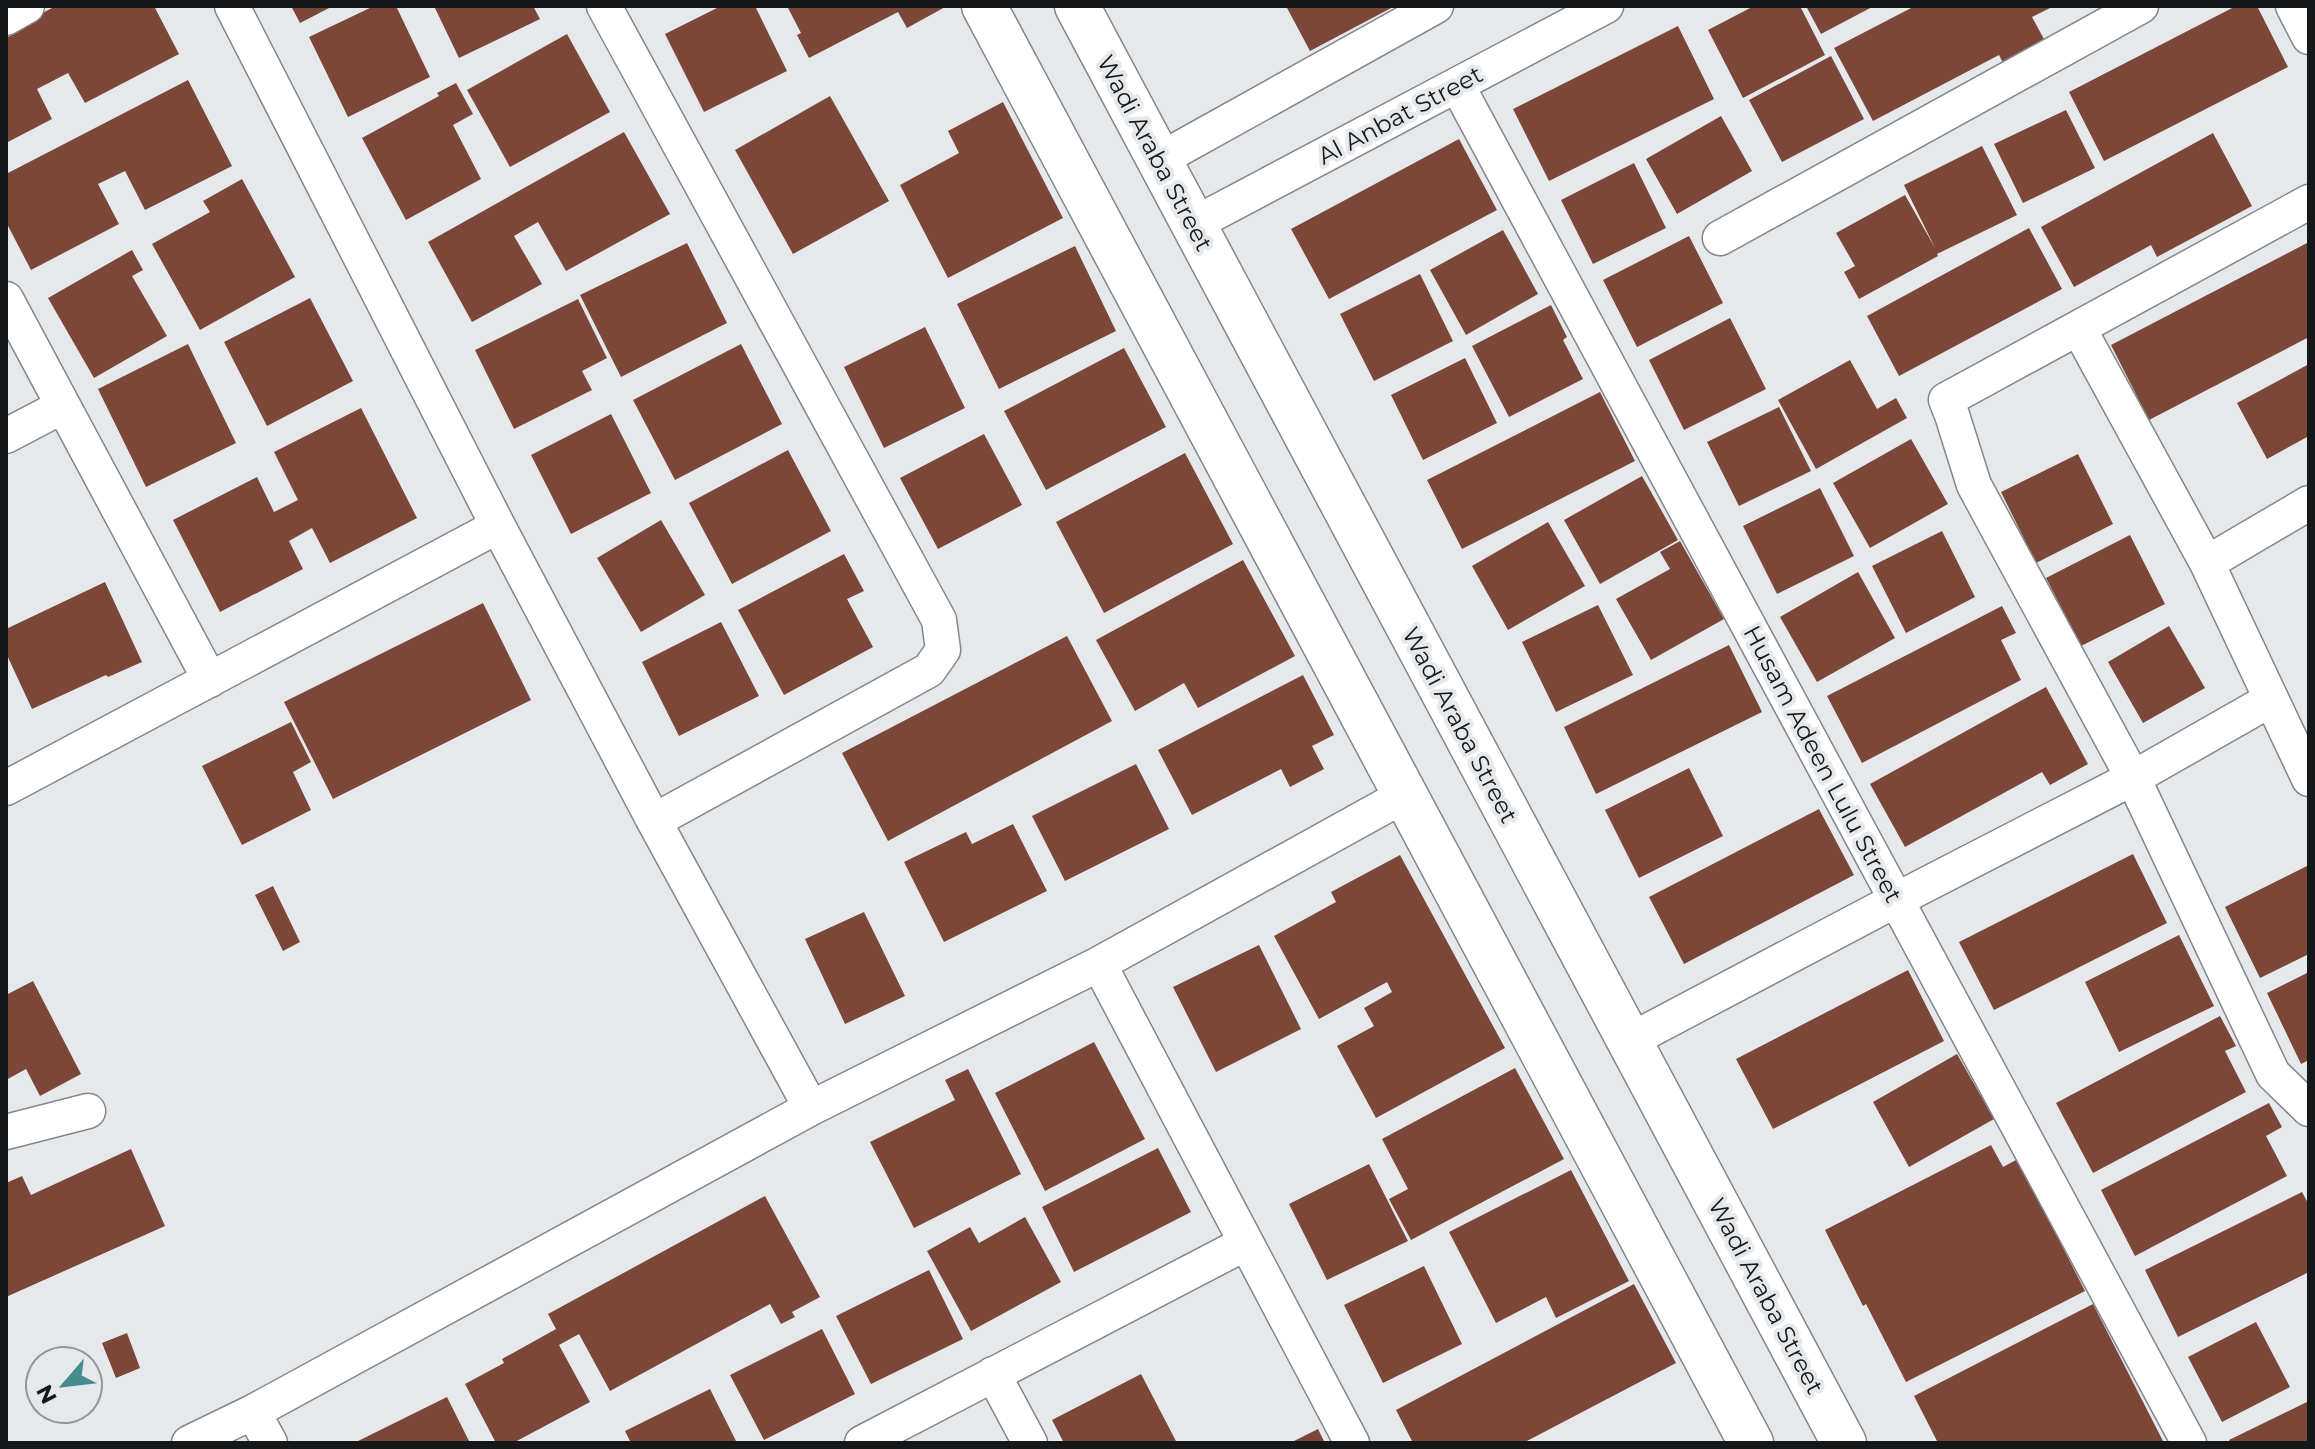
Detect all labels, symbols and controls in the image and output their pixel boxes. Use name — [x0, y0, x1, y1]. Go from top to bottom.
street label: Wadi Araba Street — [1091, 50, 1219, 256]
street label: Al Anbat Street — [1313, 59, 1488, 171]
street label: Husam Adeen Lulu Street — [1738, 620, 1909, 908]
street label: Wadi Araba Street — [1396, 622, 1524, 828]
street label: Wadi Araba Street — [1702, 1193, 1830, 1399]
north arrow — [24, 1345, 104, 1425]
text: N — [31, 1380, 63, 1408]

